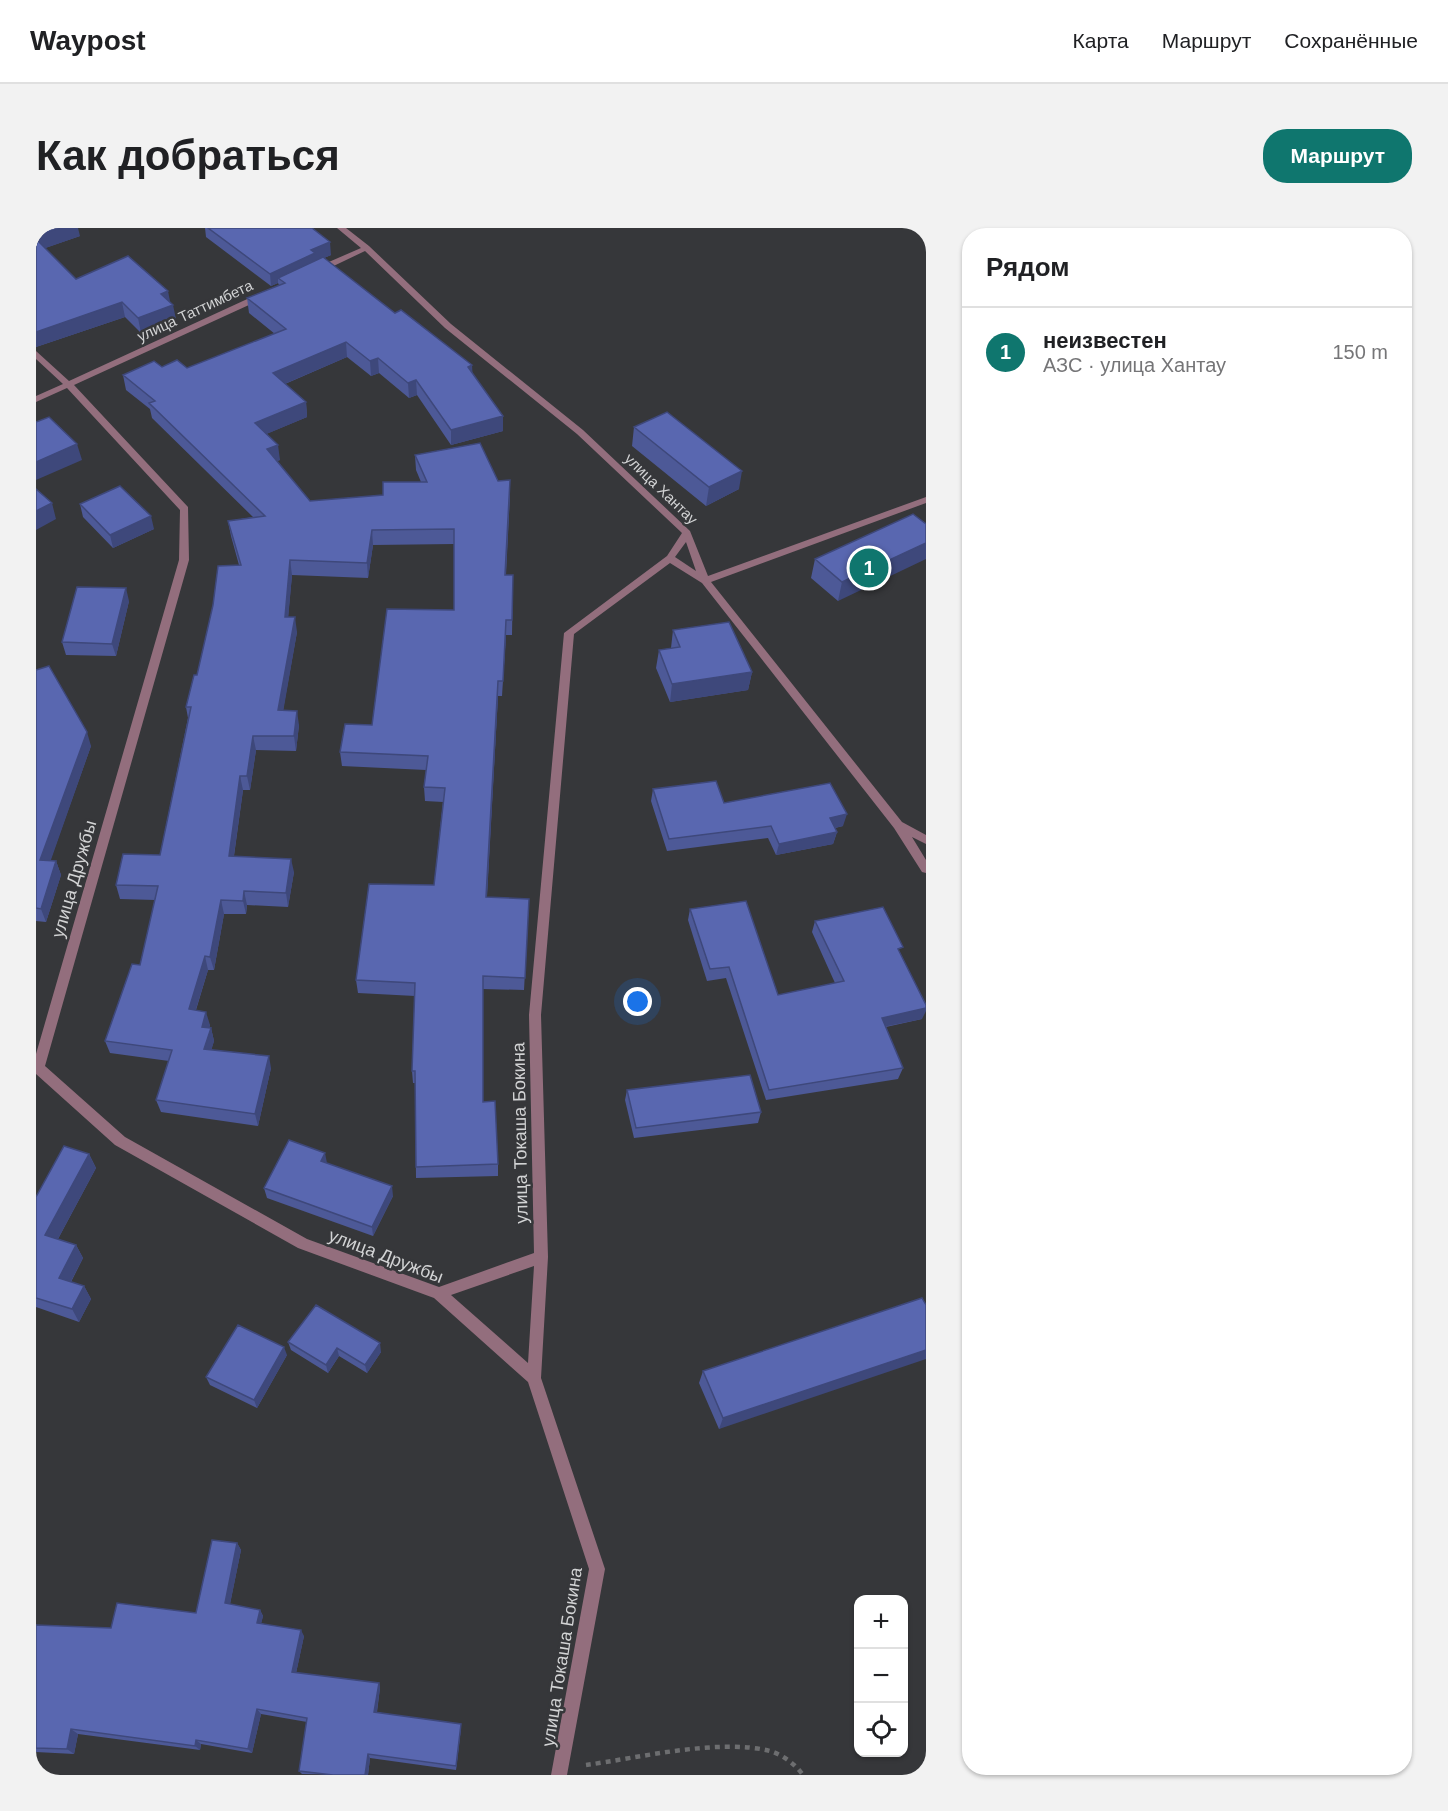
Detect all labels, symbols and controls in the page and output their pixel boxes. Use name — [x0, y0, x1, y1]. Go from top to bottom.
text: Waypost — [30, 25, 146, 56]
text: Карта — [1073, 29, 1129, 52]
text: Маршрут — [1162, 29, 1251, 52]
text: Сохранённые — [1284, 29, 1418, 52]
button: Маршрут — [1263, 129, 1412, 183]
text: Как добраться — [36, 132, 340, 179]
text: Рядом — [986, 252, 1069, 282]
street label: улица Таттимбета — [134, 276, 256, 345]
text: неизвестен — [1043, 328, 1167, 353]
text: 1 — [1000, 341, 1011, 363]
text: 150 m — [1332, 341, 1388, 363]
text: АЗС · улица Хантау — [1043, 354, 1226, 376]
street label: улица Хантау — [621, 450, 702, 528]
pin: 1 — [850, 546, 888, 590]
street label: улица Дружбы — [48, 818, 100, 940]
your location — [623, 987, 652, 1016]
street label: улица Токаша Бокина — [508, 1041, 532, 1224]
street label: улица Дружбы — [326, 1225, 446, 1287]
street label: улица Токаша Бокина — [538, 1565, 586, 1748]
map controls — [854, 1595, 908, 1757]
button: + — [854, 1595, 908, 1649]
button: − — [854, 1649, 908, 1703]
button: locate — [854, 1703, 908, 1757]

